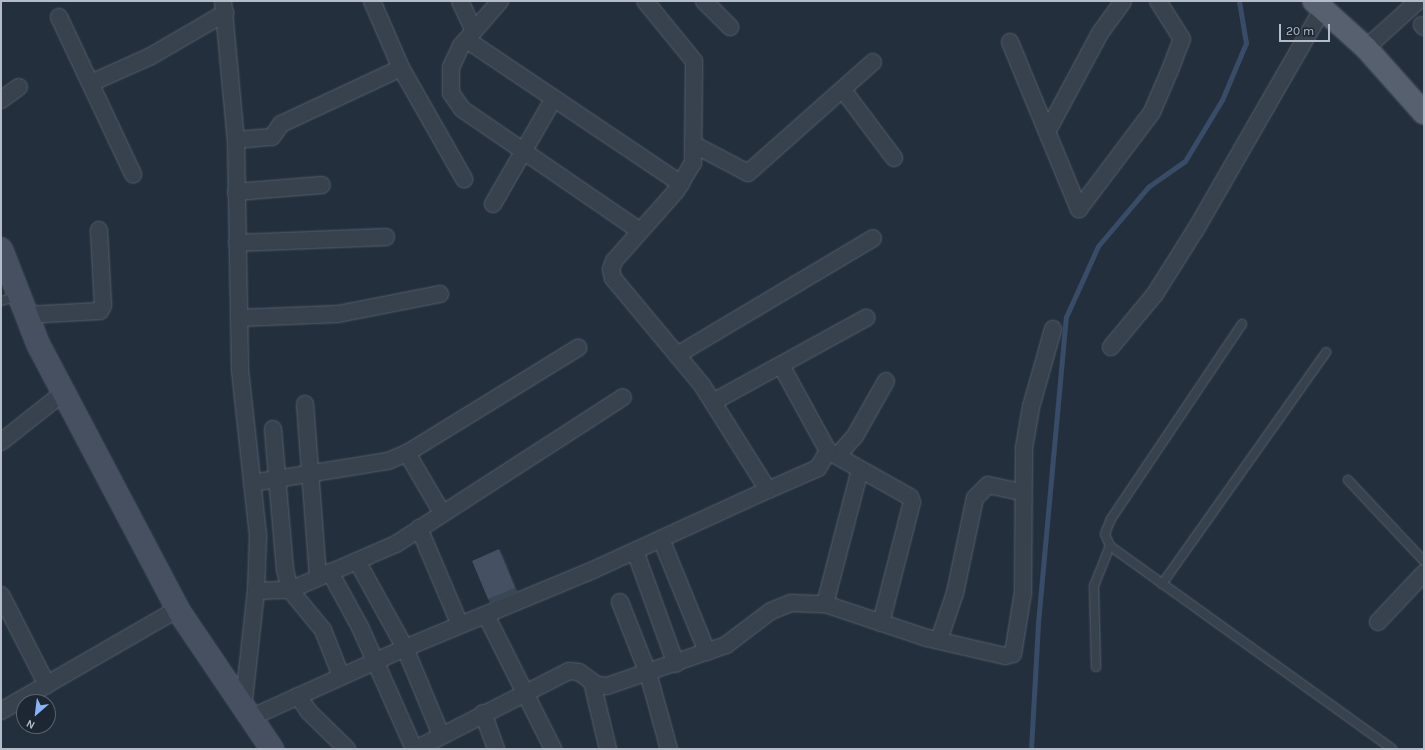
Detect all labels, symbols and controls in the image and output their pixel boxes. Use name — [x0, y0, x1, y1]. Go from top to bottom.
scale bar — [1281, 16, 1332, 42]
text: 20 m — [1286, 24, 1314, 38]
north arrow — [16, 694, 56, 734]
text: N — [24, 717, 37, 732]

